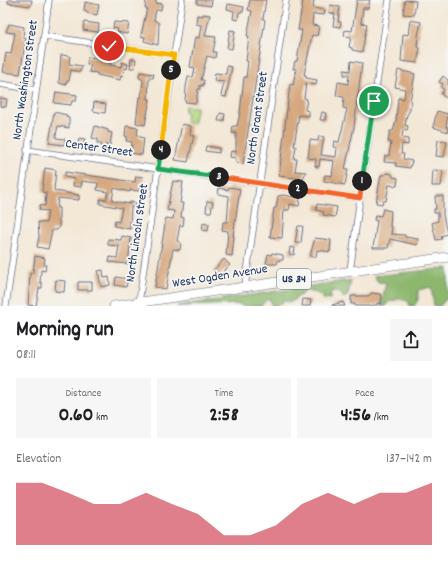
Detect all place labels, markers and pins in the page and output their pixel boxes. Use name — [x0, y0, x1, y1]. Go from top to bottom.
pin — [92, 29, 126, 63]
pin: 5 — [161, 60, 181, 80]
pin — [357, 84, 391, 118]
pin: 4 — [151, 140, 171, 160]
pin: 3 — [209, 167, 229, 187]
pin: 1 — [352, 171, 372, 191]
pin: 2 — [288, 179, 308, 199]

